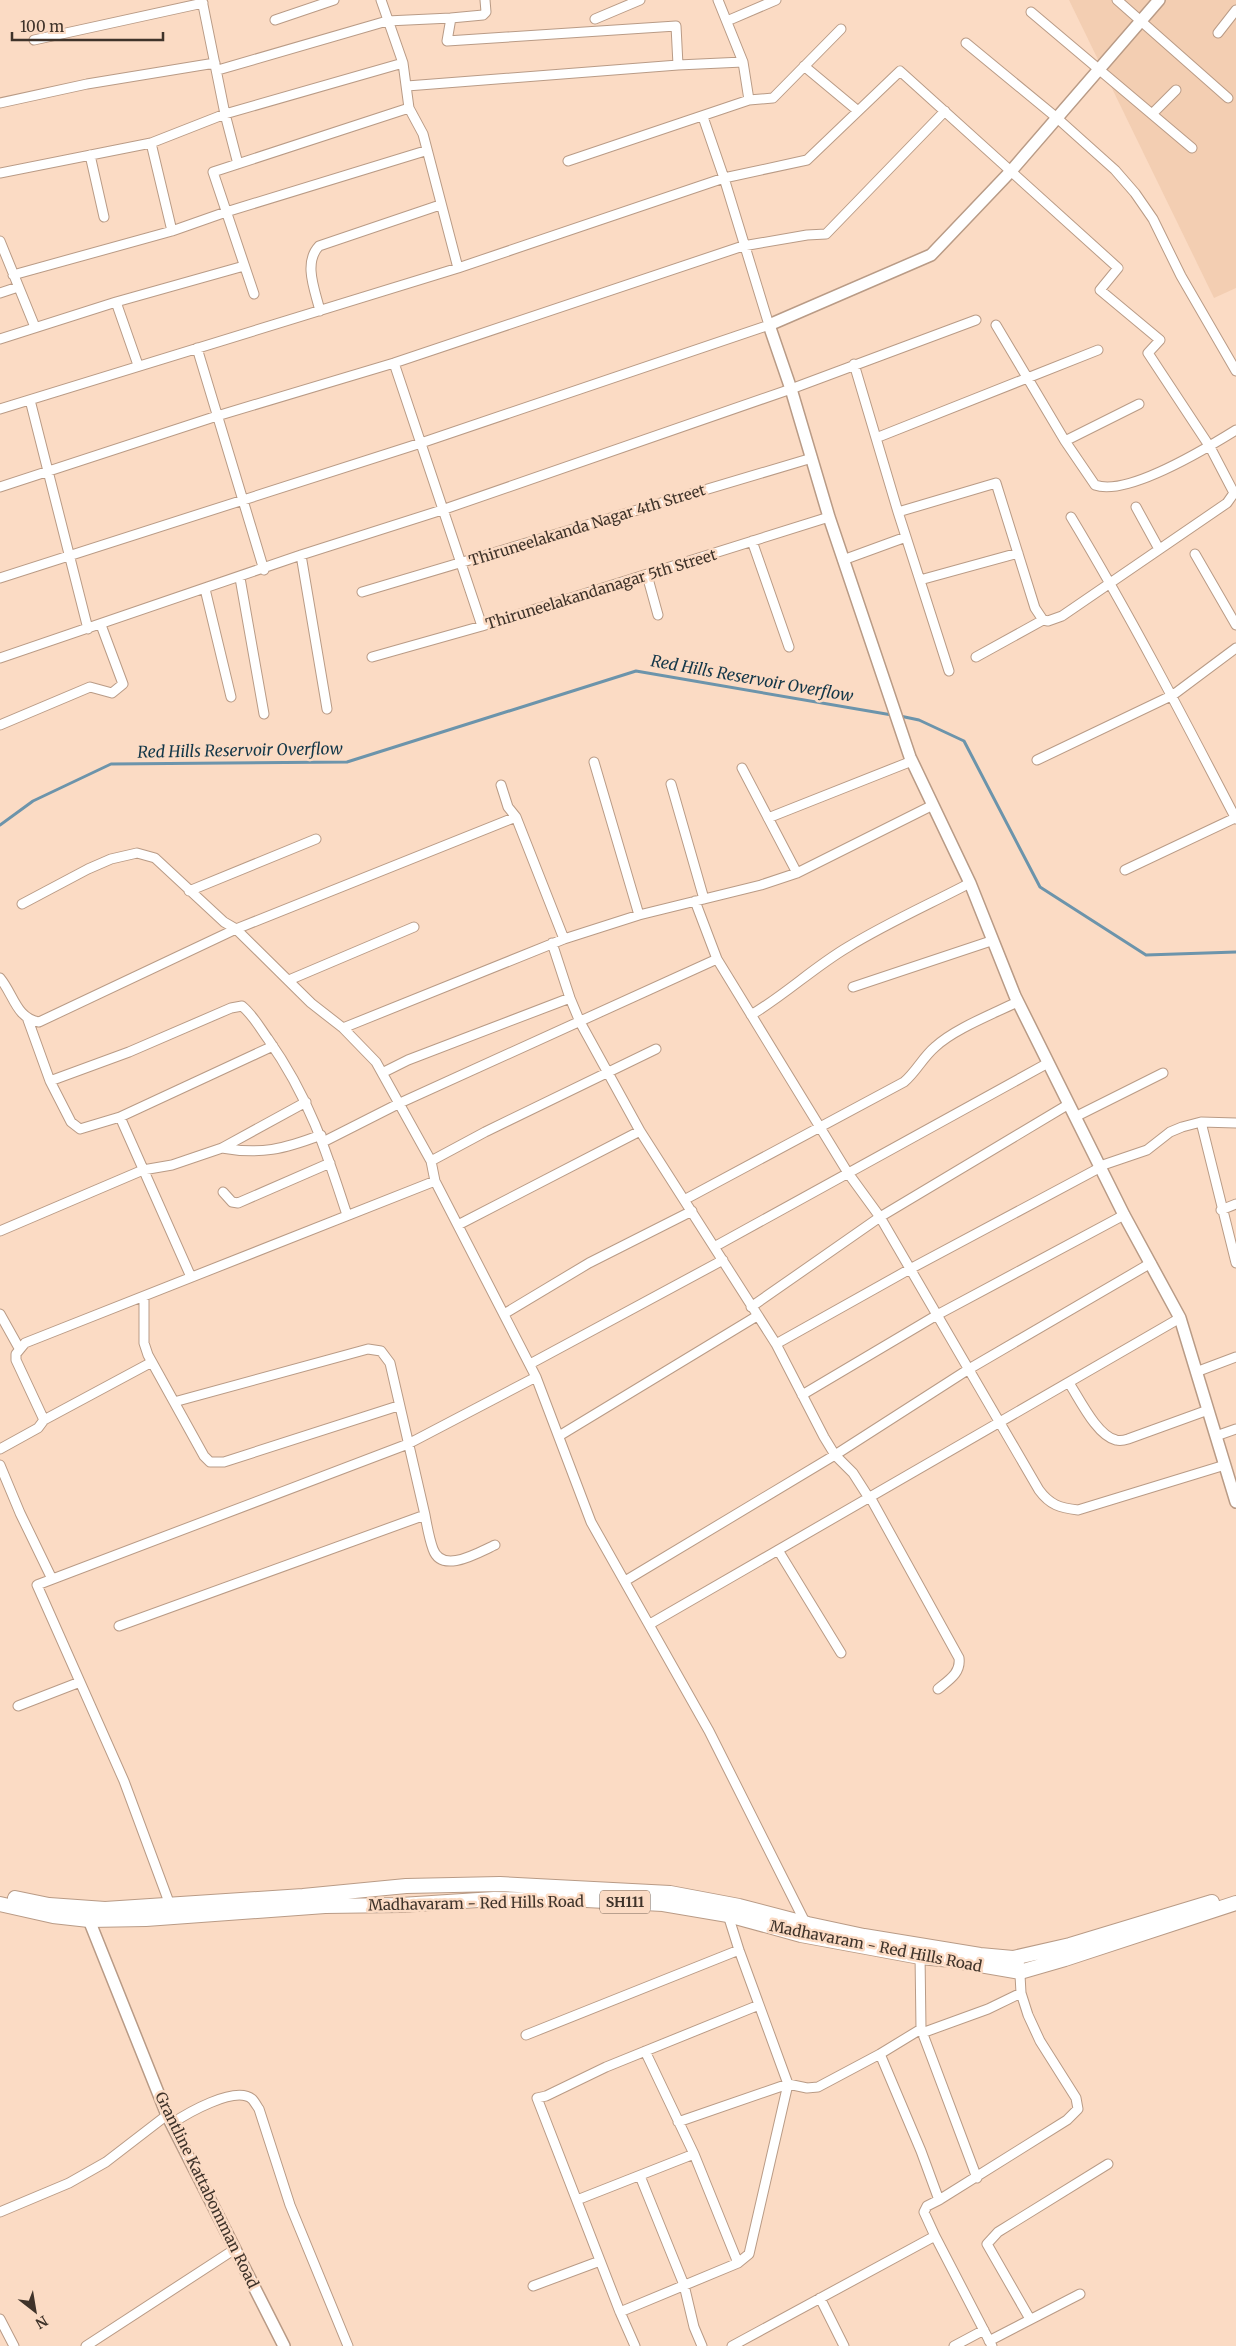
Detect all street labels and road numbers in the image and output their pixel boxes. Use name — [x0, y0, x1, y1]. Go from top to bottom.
street label: Thiruneelakanda Nagar 4th Street — [467, 480, 708, 570]
street label: Thiruneelakandanagar 5th Street — [483, 545, 719, 633]
road number: SH111 — [600, 1890, 650, 1914]
street label: Madhavaram - Red Hills Road — [368, 1892, 584, 1914]
street label: Madhavaram - Red Hills Road — [768, 1916, 984, 1976]
street label: Grantline Kattabomman Road — [151, 2089, 263, 2291]

